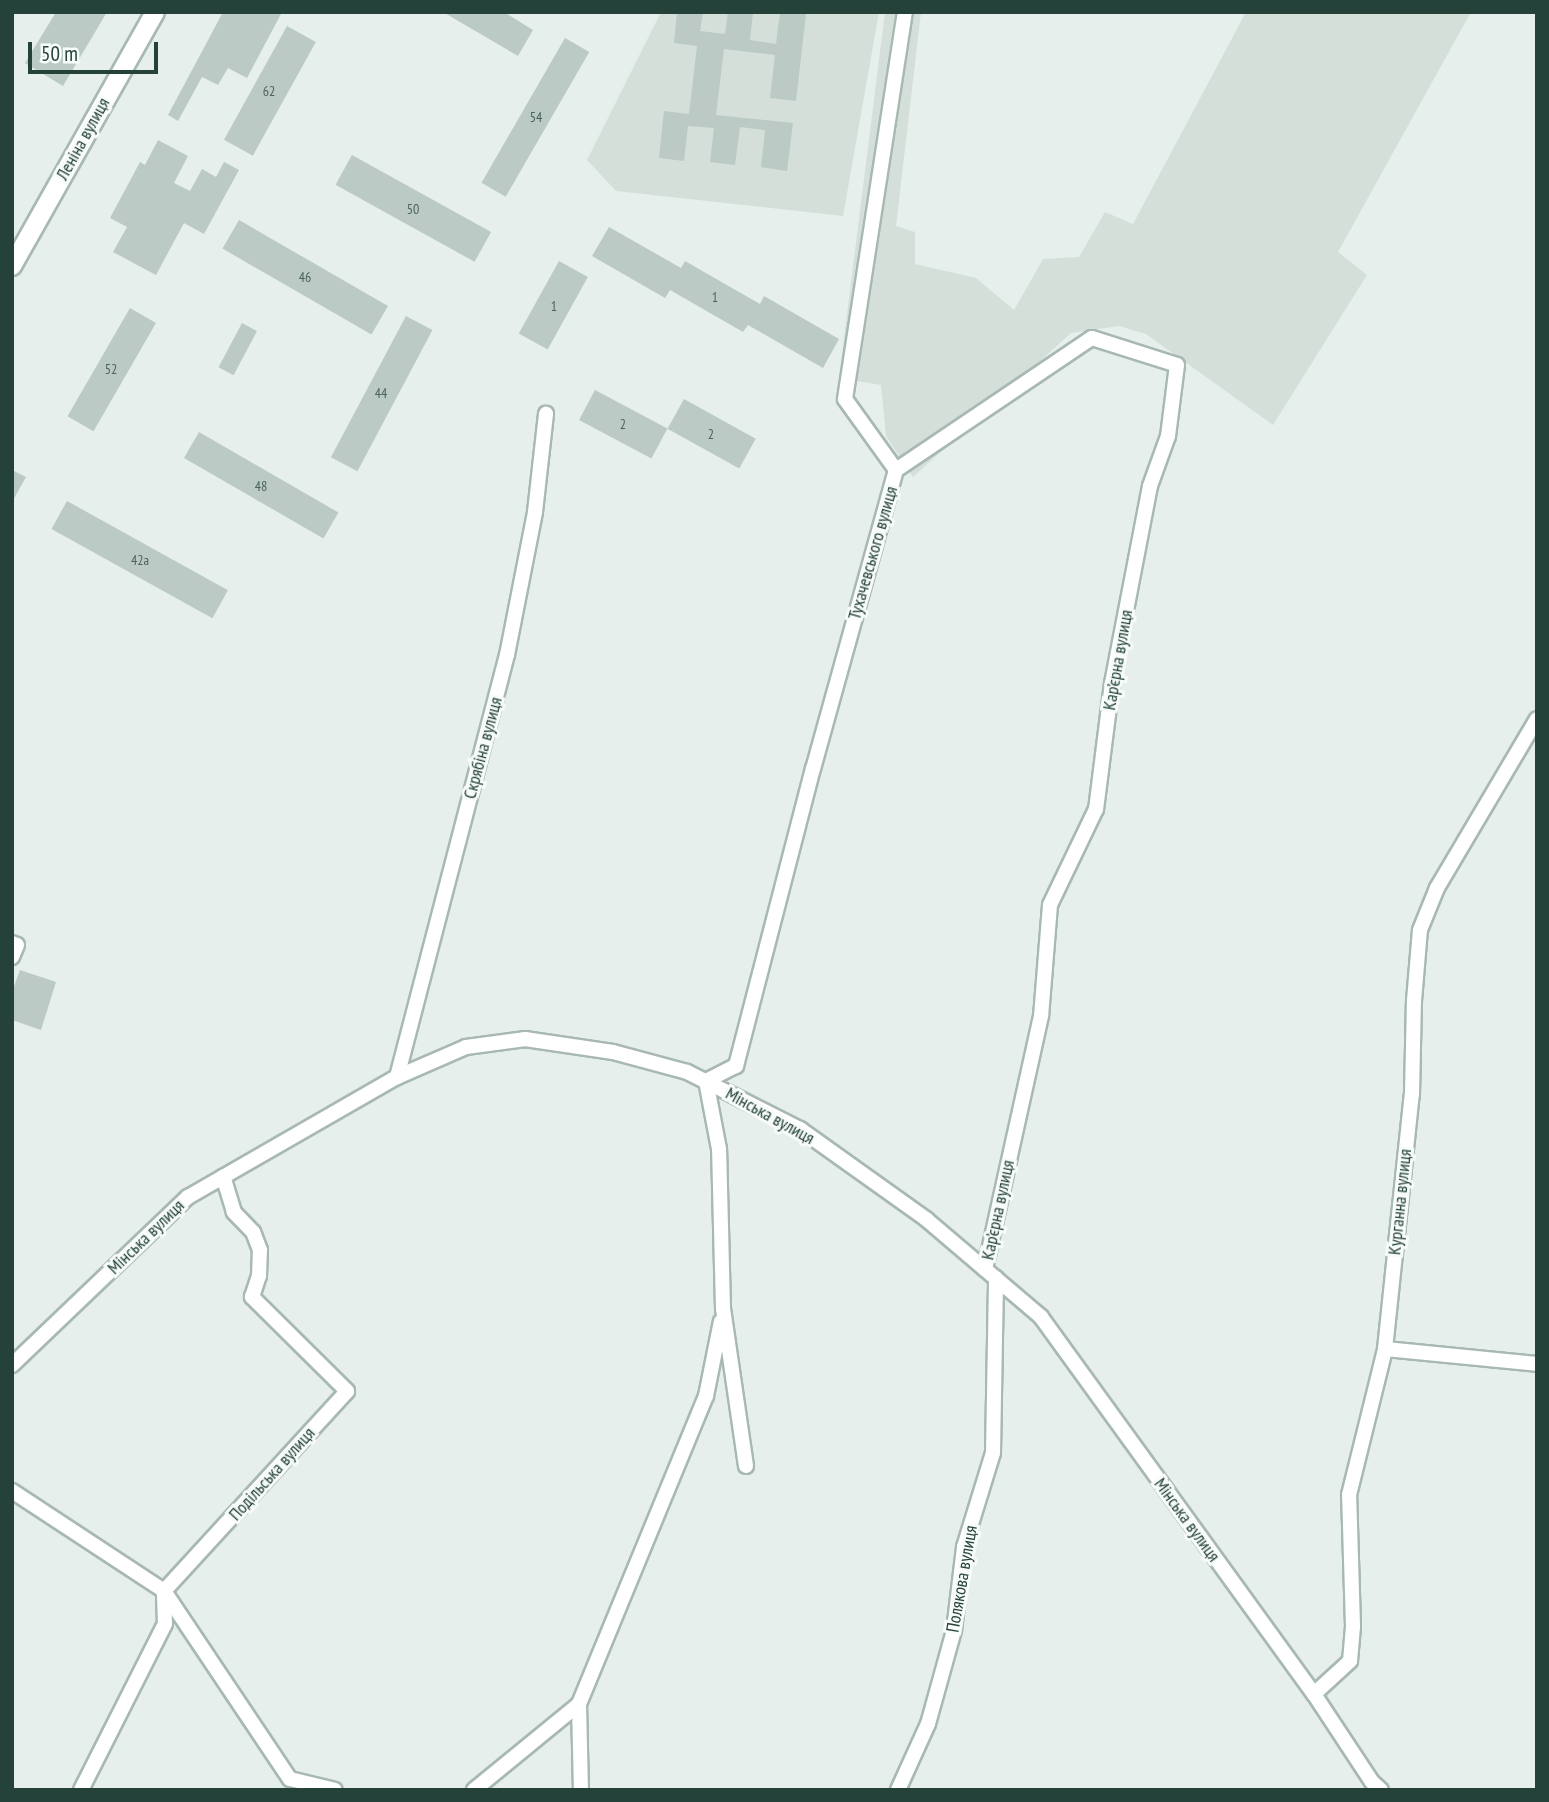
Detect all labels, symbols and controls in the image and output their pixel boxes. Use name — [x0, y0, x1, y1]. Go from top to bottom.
scale bar — [32, 28, 161, 72]
text: 50 m — [41, 40, 78, 67]
house number: 62 — [263, 83, 275, 99]
street label: Леніна вулиця — [52, 94, 114, 184]
house number: 54 — [530, 109, 542, 125]
house number: 50 — [407, 201, 419, 217]
house number: 46 — [299, 269, 311, 285]
house number: 1 — [712, 289, 718, 305]
house number: 1 — [551, 298, 557, 314]
house number: 52 — [105, 361, 117, 377]
house number: 44 — [375, 385, 387, 401]
house number: 2 — [620, 416, 626, 432]
house number: 2 — [708, 426, 714, 442]
house number: 48 — [255, 478, 267, 494]
street label: Тухачевського вулиця — [844, 484, 902, 622]
house number: 42а — [131, 552, 149, 568]
street label: Кар’єрна вулиця — [1099, 608, 1137, 712]
street label: Скрябіна вулиця — [459, 695, 507, 801]
street label: Мінська вулиця — [722, 1083, 818, 1149]
street label: Курганна вулиця — [1384, 1148, 1416, 1256]
street label: Кар’єрна вулиця — [977, 1158, 1019, 1262]
street label: Мінська вулиця — [103, 1195, 189, 1279]
street label: Подільська вулиця — [224, 1423, 320, 1525]
street label: Мінська вулиця — [1149, 1474, 1225, 1566]
street label: Полякова вулиця — [942, 1524, 982, 1634]

